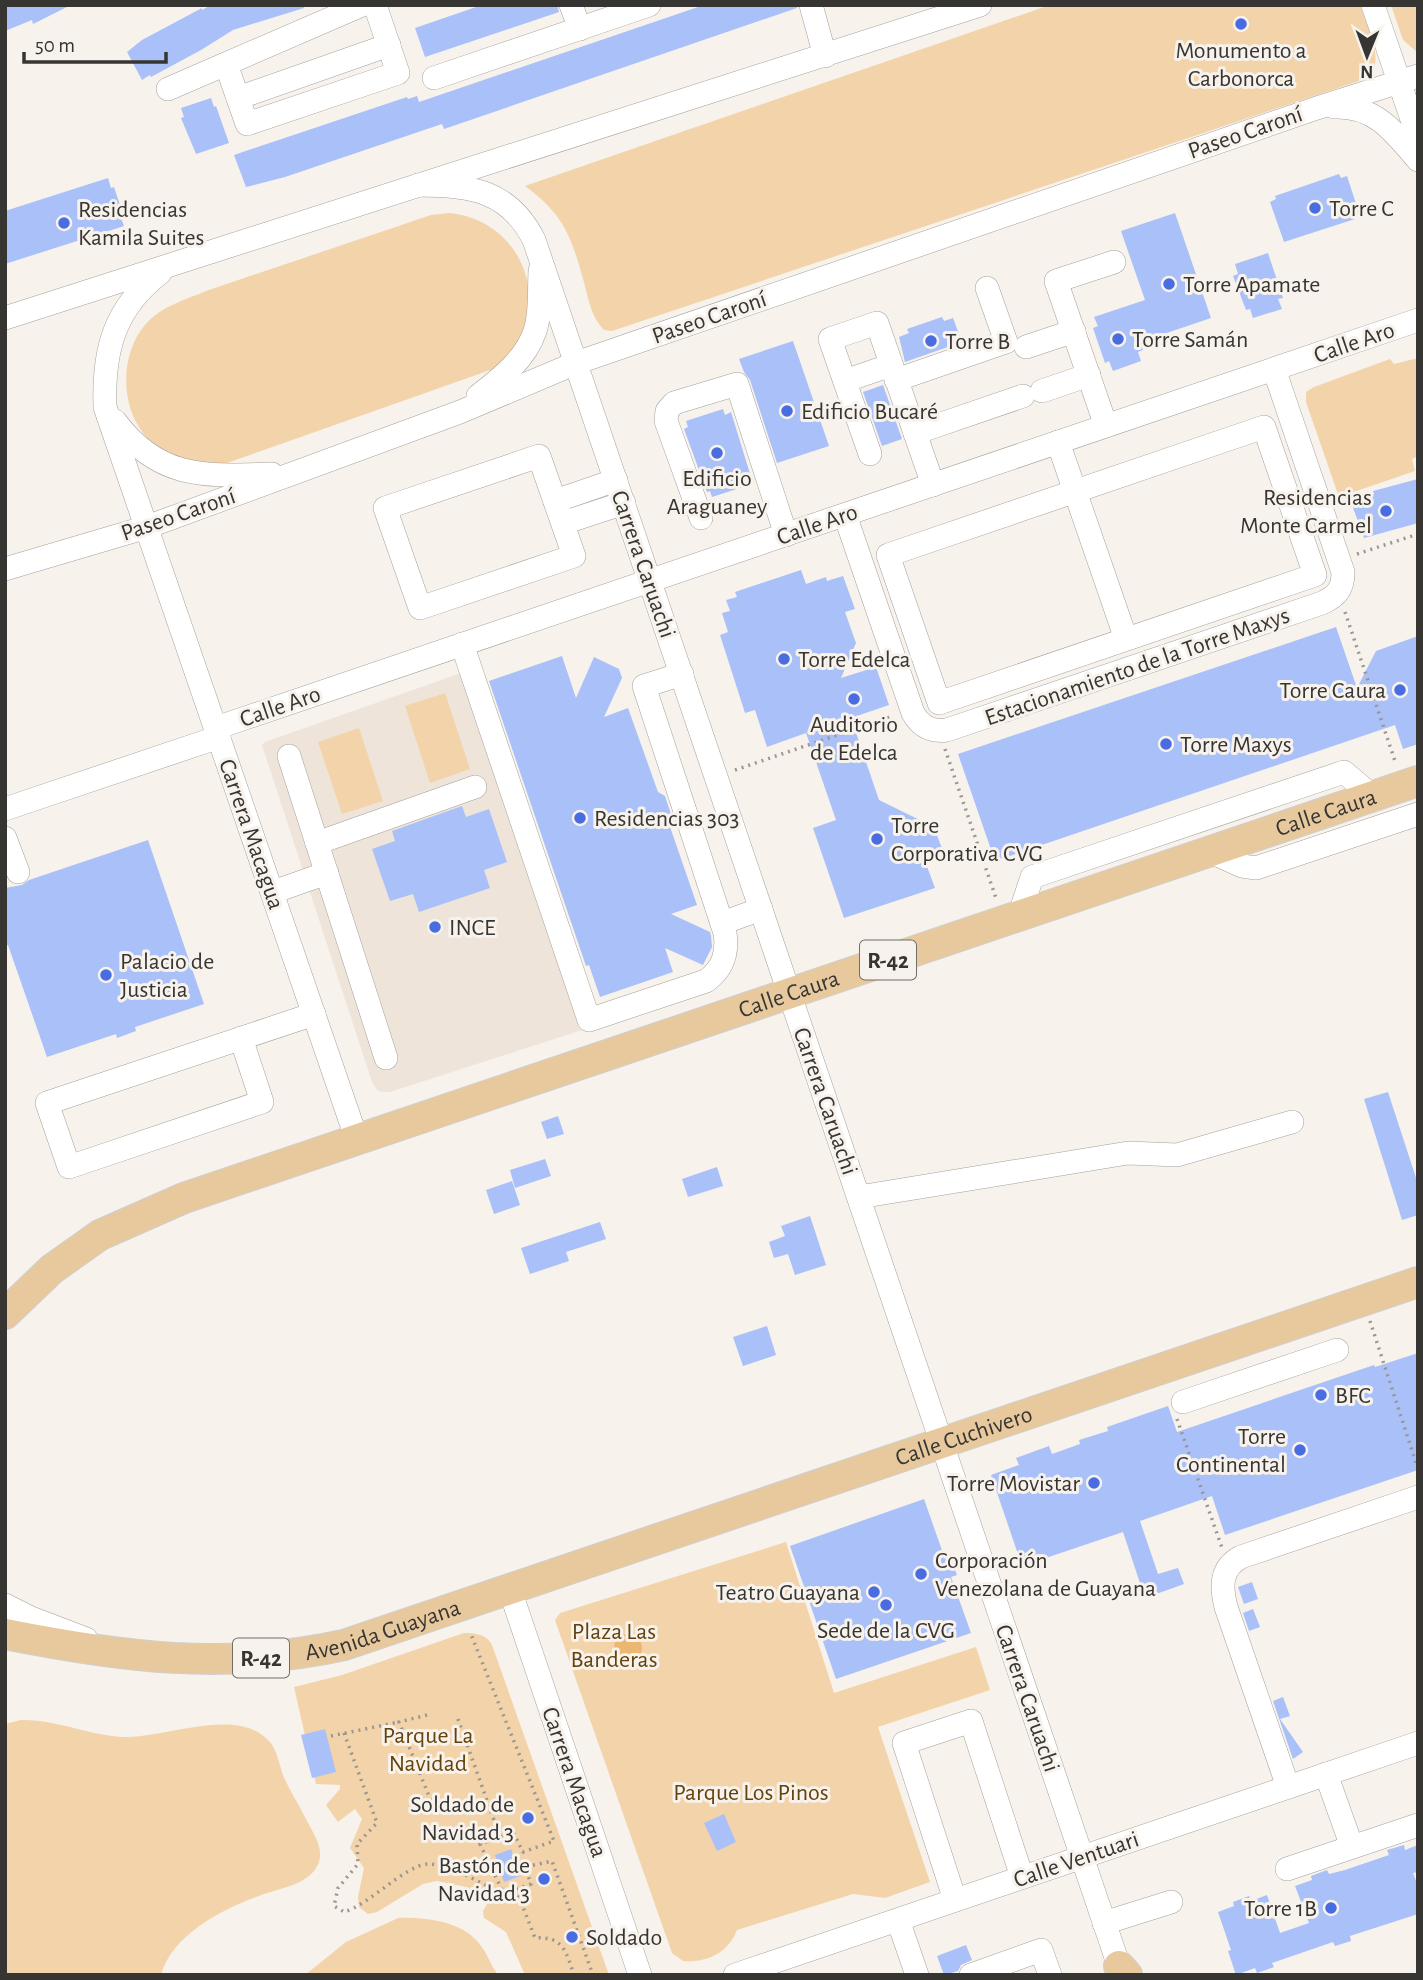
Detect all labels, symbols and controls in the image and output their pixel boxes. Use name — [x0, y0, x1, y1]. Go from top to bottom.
marker: Monumento a Carbonorca — [1233, 16, 1249, 32]
scale bar — [24, 21, 166, 65]
north arrow — [1332, 21, 1402, 91]
text: 50 m — [35, 35, 75, 56]
place label: Monumento a Carbonorca — [1175, 39, 1307, 91]
text: N — [1360, 62, 1374, 81]
street label: Paseo Caroní — [1185, 102, 1306, 164]
place label: Torre C — [1329, 197, 1394, 221]
place label: Residencias Kamila Suites — [78, 198, 204, 250]
marker: Torre C — [1307, 200, 1323, 216]
marker: Residencias Kamila Suites — [56, 215, 72, 231]
place label: Torre Apamate — [1183, 273, 1320, 297]
marker: Torre Apamate — [1161, 276, 1177, 292]
street label: Paseo Caroní — [649, 287, 770, 349]
street label: Calle Aro — [1311, 318, 1398, 368]
place label: Torre Samán — [1132, 328, 1248, 352]
place label: Torre B — [945, 330, 1010, 354]
marker: Torre Samán — [1110, 331, 1126, 347]
marker: Torre B — [923, 333, 939, 349]
place label: Edificio Bucaré — [801, 400, 938, 424]
marker: Edificio Bucaré — [779, 403, 795, 419]
marker: Edificio Araguaney — [709, 445, 725, 461]
place label: Edificio Araguaney — [667, 467, 767, 519]
street label: Paseo Caroní — [118, 484, 239, 546]
place label: Residencias Monte Carmel — [1240, 486, 1372, 538]
street label: Carrera Caruachi — [607, 487, 680, 641]
street label: Calle Aro — [774, 500, 861, 550]
marker: Residencias Monte Carmel — [1378, 503, 1394, 519]
street label: Estacionamiento de la Torre Maxys — [982, 603, 1293, 730]
place label: Torre Edelca — [798, 648, 911, 672]
marker: Torre Edelca — [776, 651, 792, 667]
place label: Torre Caura — [1280, 679, 1386, 703]
street label: Calle Aro — [237, 682, 324, 732]
marker: Torre Caura — [1392, 682, 1408, 698]
marker: Auditorio de Edelca — [846, 691, 862, 707]
place label: Auditorio de Edelca — [810, 713, 898, 765]
place label: Torre Maxys — [1180, 733, 1292, 757]
marker: Torre Maxys — [1158, 736, 1174, 752]
street label: Carrera Macagua — [214, 756, 288, 913]
street label: Calle Caura — [1273, 785, 1380, 841]
place label: Residencias 303 — [594, 807, 740, 831]
marker: Residencias 303 — [572, 810, 588, 826]
place label: Torre Corporativa CVG — [891, 814, 1043, 866]
marker: Torre Corporativa CVG — [869, 831, 885, 847]
place label: INCE — [449, 916, 496, 940]
marker: INCE — [427, 919, 443, 935]
road number: R-42 — [860, 940, 916, 979]
place label: Palacio de Justicia — [120, 950, 214, 1002]
street label: Calle Caura — [736, 966, 842, 1023]
marker: Palacio de Justicia — [98, 967, 114, 983]
street label: Carrera Caruachi — [789, 1024, 862, 1178]
place label: BFC — [1335, 1384, 1371, 1408]
marker: BFC — [1313, 1387, 1329, 1403]
street label: Calle Cuchivero — [893, 1402, 1036, 1471]
place label: Torre Continental — [1176, 1425, 1286, 1477]
marker: Torre Continental — [1292, 1442, 1308, 1458]
place label: Torre Movistar — [947, 1472, 1080, 1496]
marker: Torre Movistar — [1086, 1475, 1102, 1491]
place label: Corporación Venezolana de Guayana — [935, 1549, 1156, 1601]
marker: Corporación Venezolana de Guayana — [913, 1566, 929, 1582]
place label: Teatro Guayana — [715, 1581, 860, 1605]
marker: Teatro Guayana — [866, 1584, 882, 1600]
street label: Avenida Guayana — [303, 1596, 464, 1665]
marker: Sede de la CVG — [878, 1597, 894, 1613]
place label: Sede de la CVG — [817, 1619, 955, 1643]
park label: Plaza Las Banderas — [570, 1620, 658, 1672]
street label: Carrera Caruachi — [991, 1621, 1064, 1775]
road number: R-42 — [233, 1638, 289, 1678]
street label: Carrera Macagua — [537, 1704, 611, 1861]
park label: Parque La Navidad — [383, 1724, 473, 1776]
park label: Parque Los Pinos — [673, 1781, 829, 1805]
place label: Soldado de Navidad 3 — [410, 1793, 514, 1845]
marker: Soldado de Navidad 3 — [520, 1810, 536, 1826]
street label: Calle Ventuari — [1011, 1827, 1142, 1893]
place label: Bastón de Navidad 3 — [438, 1854, 530, 1906]
marker: Bastón de Navidad 3 — [536, 1871, 552, 1887]
place label: Torre 1B — [1244, 1897, 1317, 1921]
marker: Torre 1B — [1323, 1900, 1339, 1916]
place label: Soldado — [586, 1926, 662, 1950]
marker: Soldado — [564, 1929, 580, 1945]

